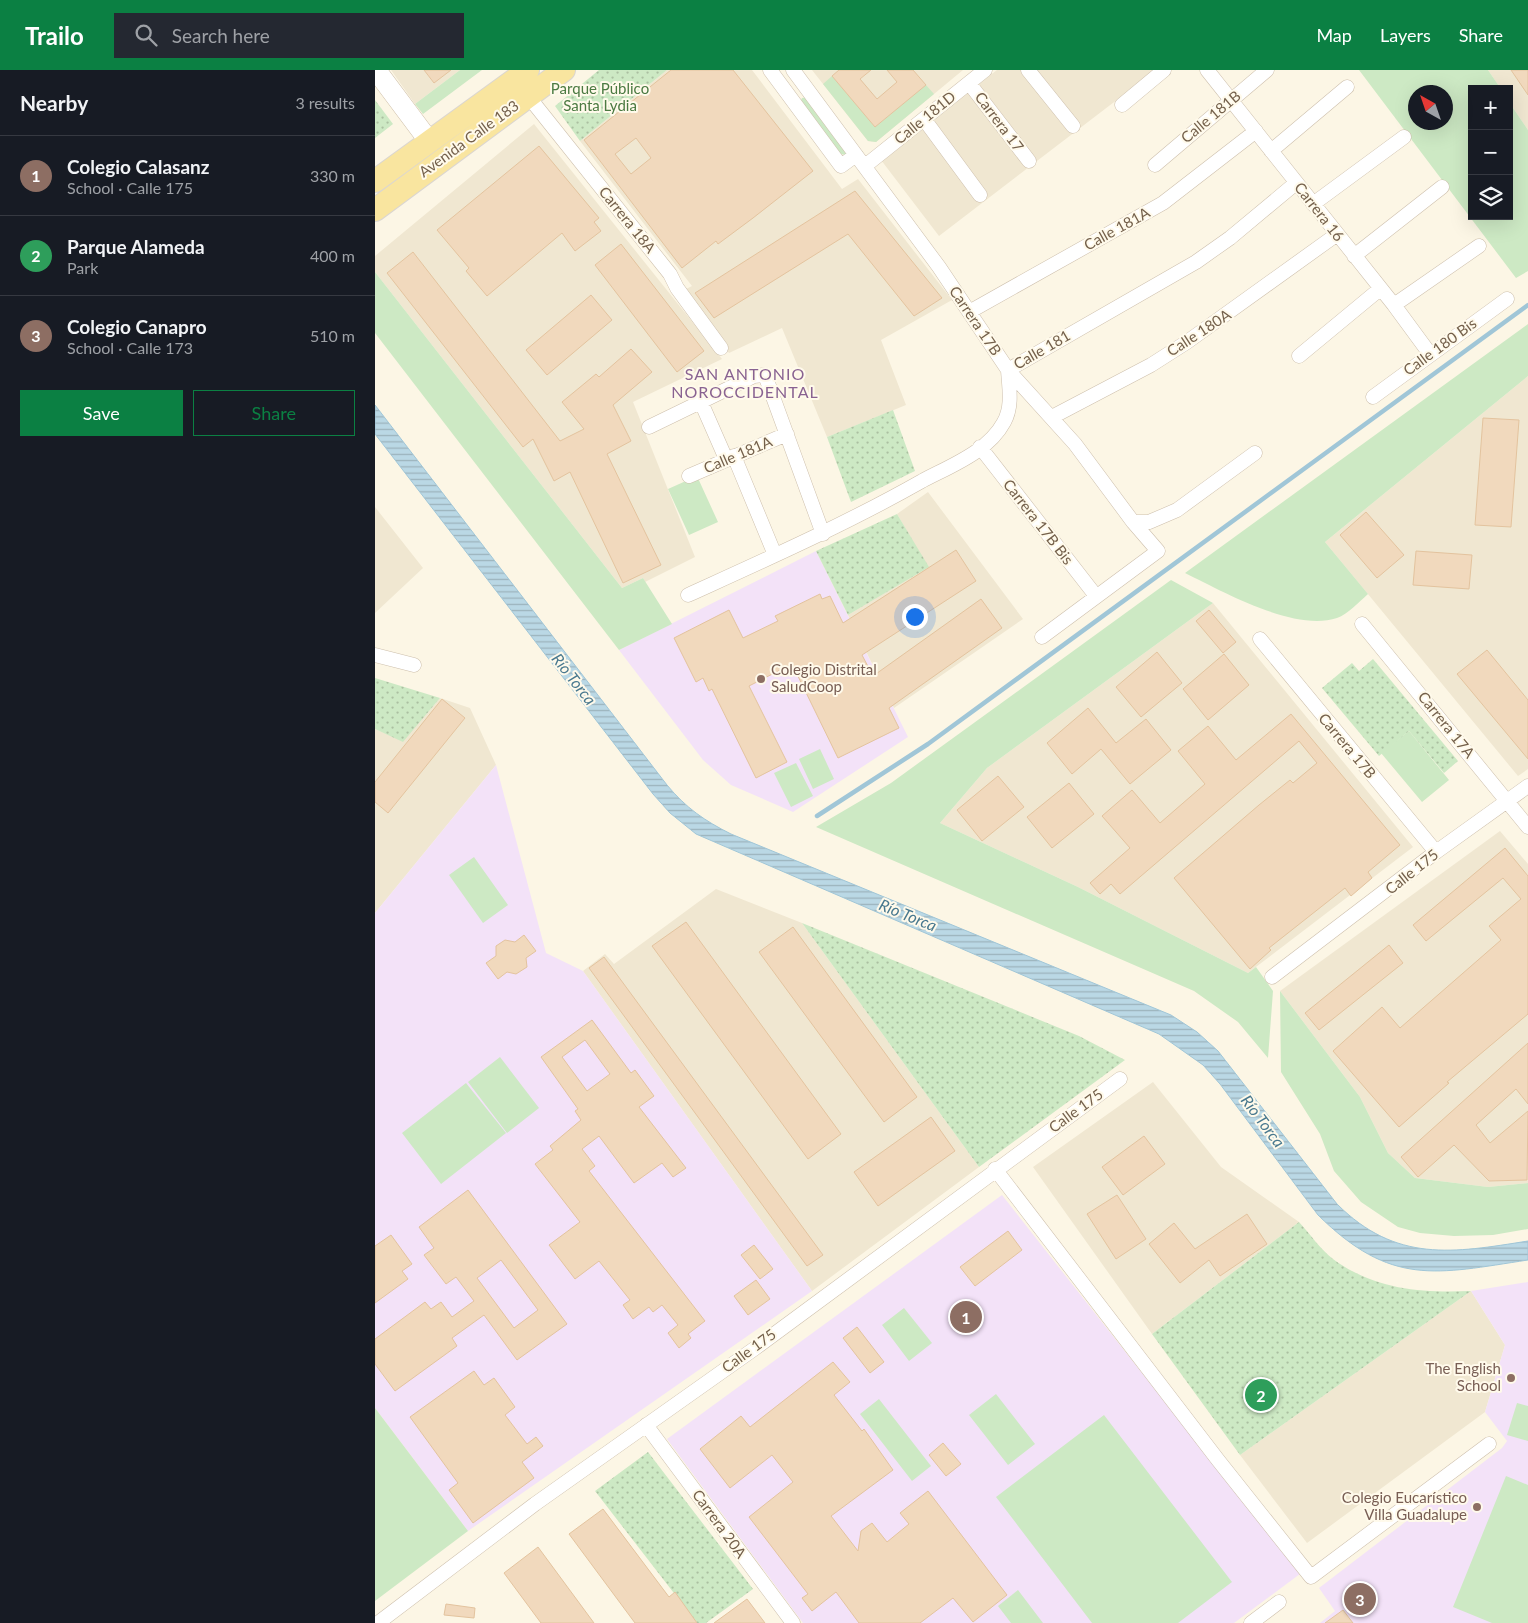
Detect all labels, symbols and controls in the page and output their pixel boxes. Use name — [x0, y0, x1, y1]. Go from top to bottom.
search box — [114, 13, 464, 58]
text: Trailo — [25, 21, 84, 50]
icon: search — [132, 21, 160, 49]
text: Search here — [172, 24, 270, 47]
text: Map — [1316, 24, 1352, 46]
text: Layers — [1380, 24, 1431, 46]
text: Share — [1459, 24, 1503, 46]
park label: Parque Público Santa Lydia — [551, 79, 649, 114]
north arrow — [1408, 85, 1453, 130]
map controls — [1468, 85, 1513, 220]
button: + — [1468, 85, 1513, 130]
street label: Calle 181B — [1177, 86, 1244, 146]
street label: Calle 181D — [890, 87, 959, 147]
street label: Carrera 17 — [972, 88, 1028, 155]
text: Nearby — [20, 90, 88, 115]
text: 3 results — [295, 93, 355, 112]
street label: Avenida Calle 183 — [415, 96, 522, 180]
button: − — [1468, 130, 1513, 175]
text: Colegio Calasanz — [67, 155, 210, 178]
text: 1 — [31, 166, 41, 185]
text: 330 m — [310, 166, 355, 185]
button: layers — [1468, 175, 1513, 220]
text: School · Calle 175 — [67, 178, 193, 197]
street label: Carrera 16 — [1291, 178, 1349, 245]
street label: Carrera 18A — [596, 183, 661, 257]
street label: Calle 181A — [1080, 202, 1153, 254]
text: Parque Alameda — [67, 235, 205, 258]
text: 2 — [31, 246, 41, 265]
text: 400 m — [310, 246, 355, 265]
text: Park — [67, 258, 98, 277]
street label: Carrera 17B — [946, 282, 1006, 359]
street label: Calle 180A — [1163, 304, 1234, 359]
street label: Calle 180 Bis — [1399, 314, 1479, 379]
text: Colegio Canapro — [67, 315, 207, 338]
text: 3 — [31, 326, 41, 345]
text: 510 m — [310, 326, 355, 345]
street label: Calle 181 — [1010, 326, 1073, 373]
text: School · Calle 173 — [67, 338, 193, 357]
district label: SAN ANTONIO NOROCCIDENTAL — [671, 364, 819, 401]
button: Save — [20, 390, 183, 436]
button: Share — [193, 390, 355, 436]
street label: Calle 181A — [701, 431, 775, 477]
street label: Carrera 17B Bis — [1000, 475, 1078, 568]
your location — [902, 604, 928, 630]
water label: Río Torca — [548, 649, 600, 708]
place label: Colegio Distrital SaludCoop — [771, 660, 877, 695]
marker: Colegio Distrital SaludCoop — [755, 673, 767, 685]
street label: Carrera 17A — [1415, 688, 1480, 762]
street label: Carrera 17B — [1315, 709, 1380, 782]
street label: Calle 175 — [1381, 845, 1442, 898]
water label: Río Torca — [877, 894, 940, 935]
street label: Calle 175 — [1045, 1085, 1106, 1136]
water label: Río Torca — [1238, 1091, 1289, 1150]
pin: 1 — [950, 1298, 982, 1336]
street label: Calle 175 — [718, 1325, 779, 1376]
place label: The English School — [1426, 1359, 1501, 1394]
marker: The English School — [1505, 1372, 1517, 1384]
pin: 2 — [1245, 1376, 1277, 1414]
street label: Carrera 20A — [689, 1486, 751, 1562]
place label: Colegio Eucarístico Villa Guadalupe — [1342, 1488, 1467, 1523]
marker: Colegio Eucarístico Villa Guadalupe — [1471, 1501, 1483, 1513]
pin: 3 — [1344, 1580, 1376, 1618]

